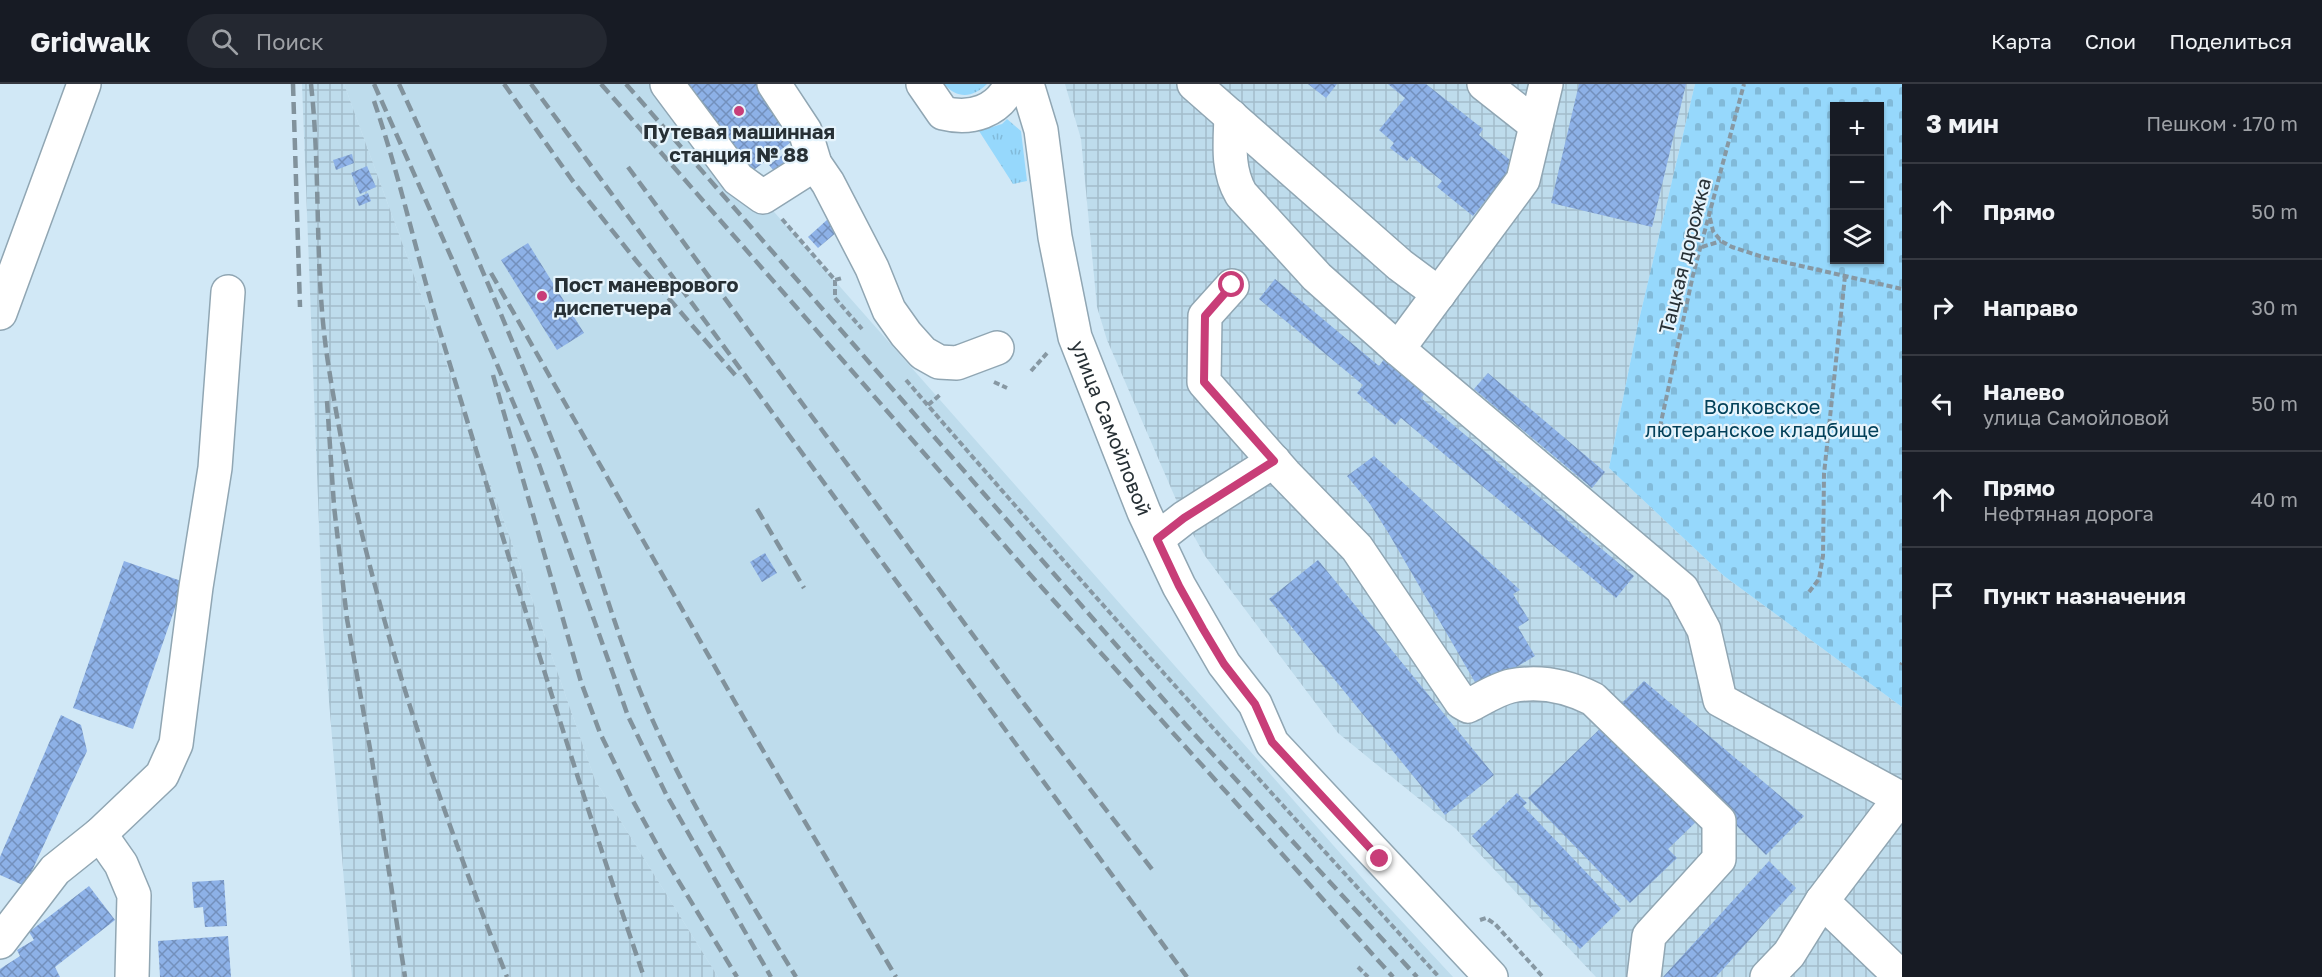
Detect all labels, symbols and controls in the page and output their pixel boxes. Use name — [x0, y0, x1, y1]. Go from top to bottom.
search box — [187, 14, 607, 68]
text: Gridwalk — [30, 25, 151, 58]
icon: search — [208, 25, 241, 58]
text: Поиск — [256, 28, 324, 55]
text: Карта — [1991, 28, 2052, 54]
text: Слои — [2085, 28, 2136, 54]
text: Поделиться — [2169, 28, 2292, 54]
map controls — [1830, 102, 1884, 264]
button: + — [1830, 102, 1884, 156]
marker: Путевая машинная станция № 88 — [732, 104, 746, 118]
text: 3 мин — [1926, 108, 1999, 139]
text: Пешком · 170 m — [2146, 111, 2298, 135]
place label: Путевая машинная станция № 88 — [643, 119, 835, 166]
button: − — [1830, 156, 1884, 210]
street label: Тацкая дорожка — [1653, 175, 1715, 336]
icon: ahead — [1926, 195, 1959, 228]
text: Прямо — [1983, 198, 2055, 225]
text: 50 m — [2251, 199, 2298, 223]
button: layers — [1830, 210, 1884, 264]
route start — [1218, 271, 1244, 297]
place label: Пост маневрового диспетчера — [554, 272, 738, 319]
marker: Пост маневрового диспетчера — [535, 289, 549, 303]
icon: right — [1926, 291, 1959, 324]
text: Направо — [1983, 294, 2078, 321]
text: 30 m — [2251, 295, 2298, 319]
street label: улица Самойловой — [1067, 337, 1157, 519]
text: Налево — [1983, 378, 2065, 405]
icon: left — [1926, 387, 1959, 420]
text: 50 m — [2251, 391, 2298, 415]
park label: Волковское лютеранское кладбище — [1645, 394, 1879, 441]
text: улица Самойловой — [1983, 405, 2169, 429]
text: Прямо — [1983, 474, 2055, 501]
icon: ahead — [1926, 483, 1959, 516]
text: 40 m — [2251, 487, 2298, 511]
text: Нефтяная дорога — [1983, 501, 2154, 525]
icon: arrive — [1926, 579, 1959, 612]
text: Пункт назначения — [1983, 582, 2186, 609]
route end — [1366, 845, 1392, 871]

